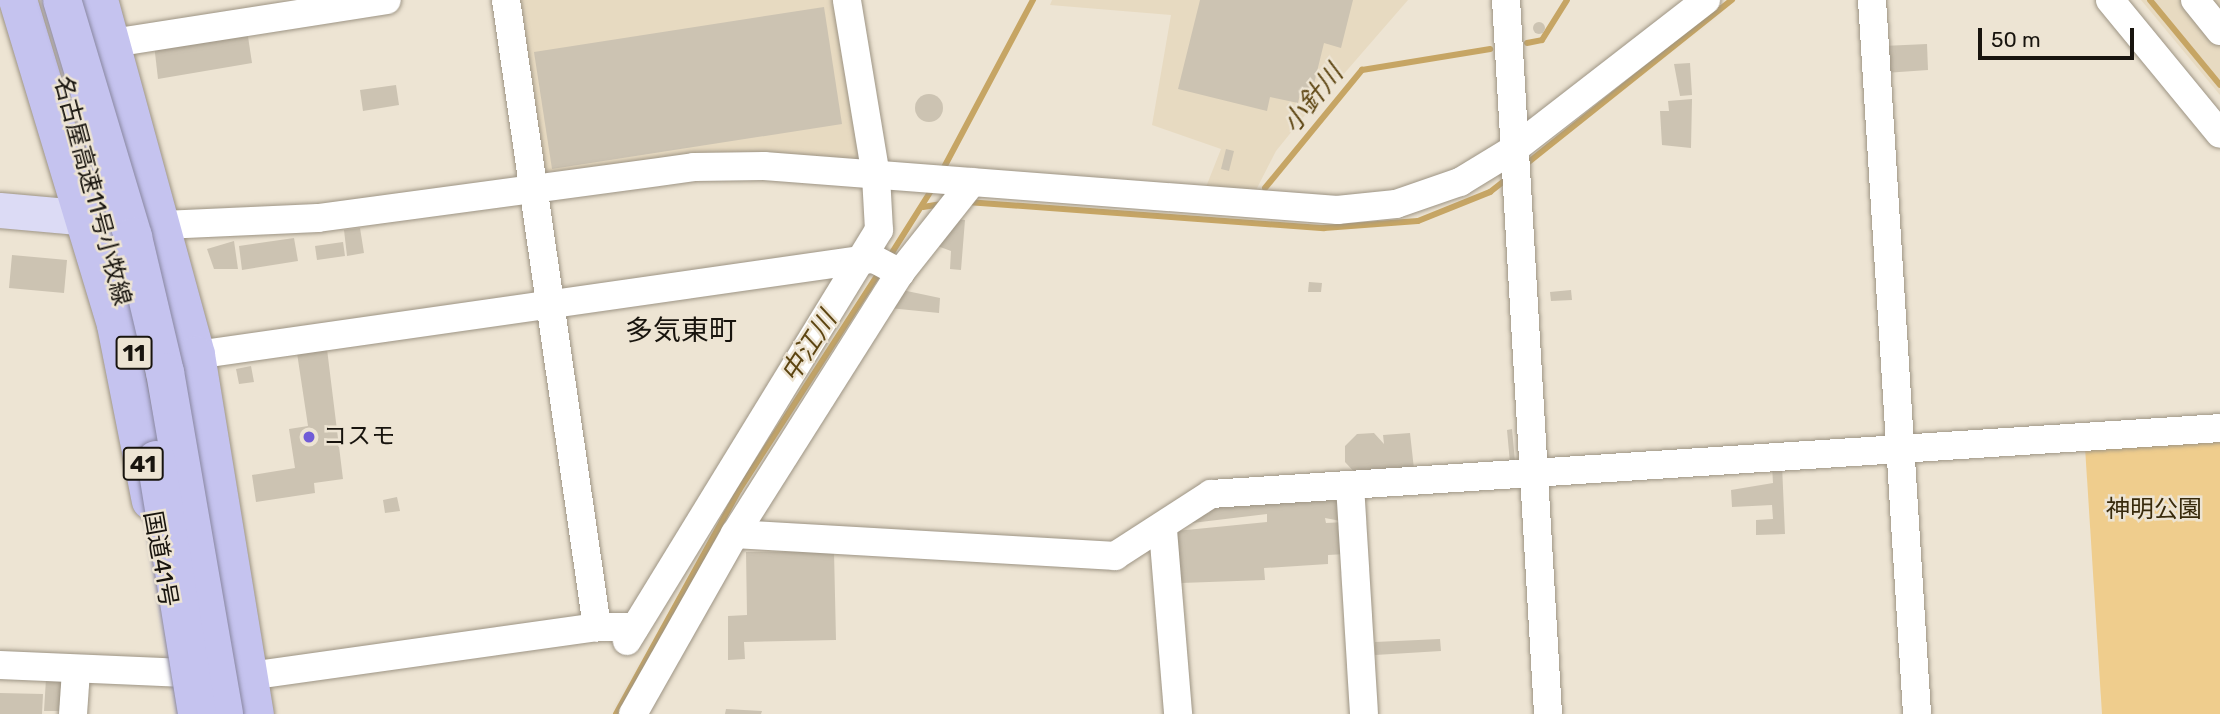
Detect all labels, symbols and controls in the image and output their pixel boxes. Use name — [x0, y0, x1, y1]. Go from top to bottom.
scale bar — [1982, 14, 2138, 58]
text: 50 m — [1991, 27, 2041, 52]
water label: 小針川 — [1276, 59, 1350, 139]
street label: 名古屋高速11号小牧線 — [47, 73, 137, 309]
water label: 中江川 — [775, 306, 843, 388]
district label: 多気東町 — [625, 314, 737, 348]
road number: 11 — [115, 334, 153, 372]
place label: コスモ — [323, 423, 395, 451]
marker: コスモ — [301, 429, 317, 445]
road number: 41 — [122, 445, 164, 484]
park label: 神明公園 — [2106, 496, 2202, 524]
street label: 国道41号 — [137, 509, 183, 609]

